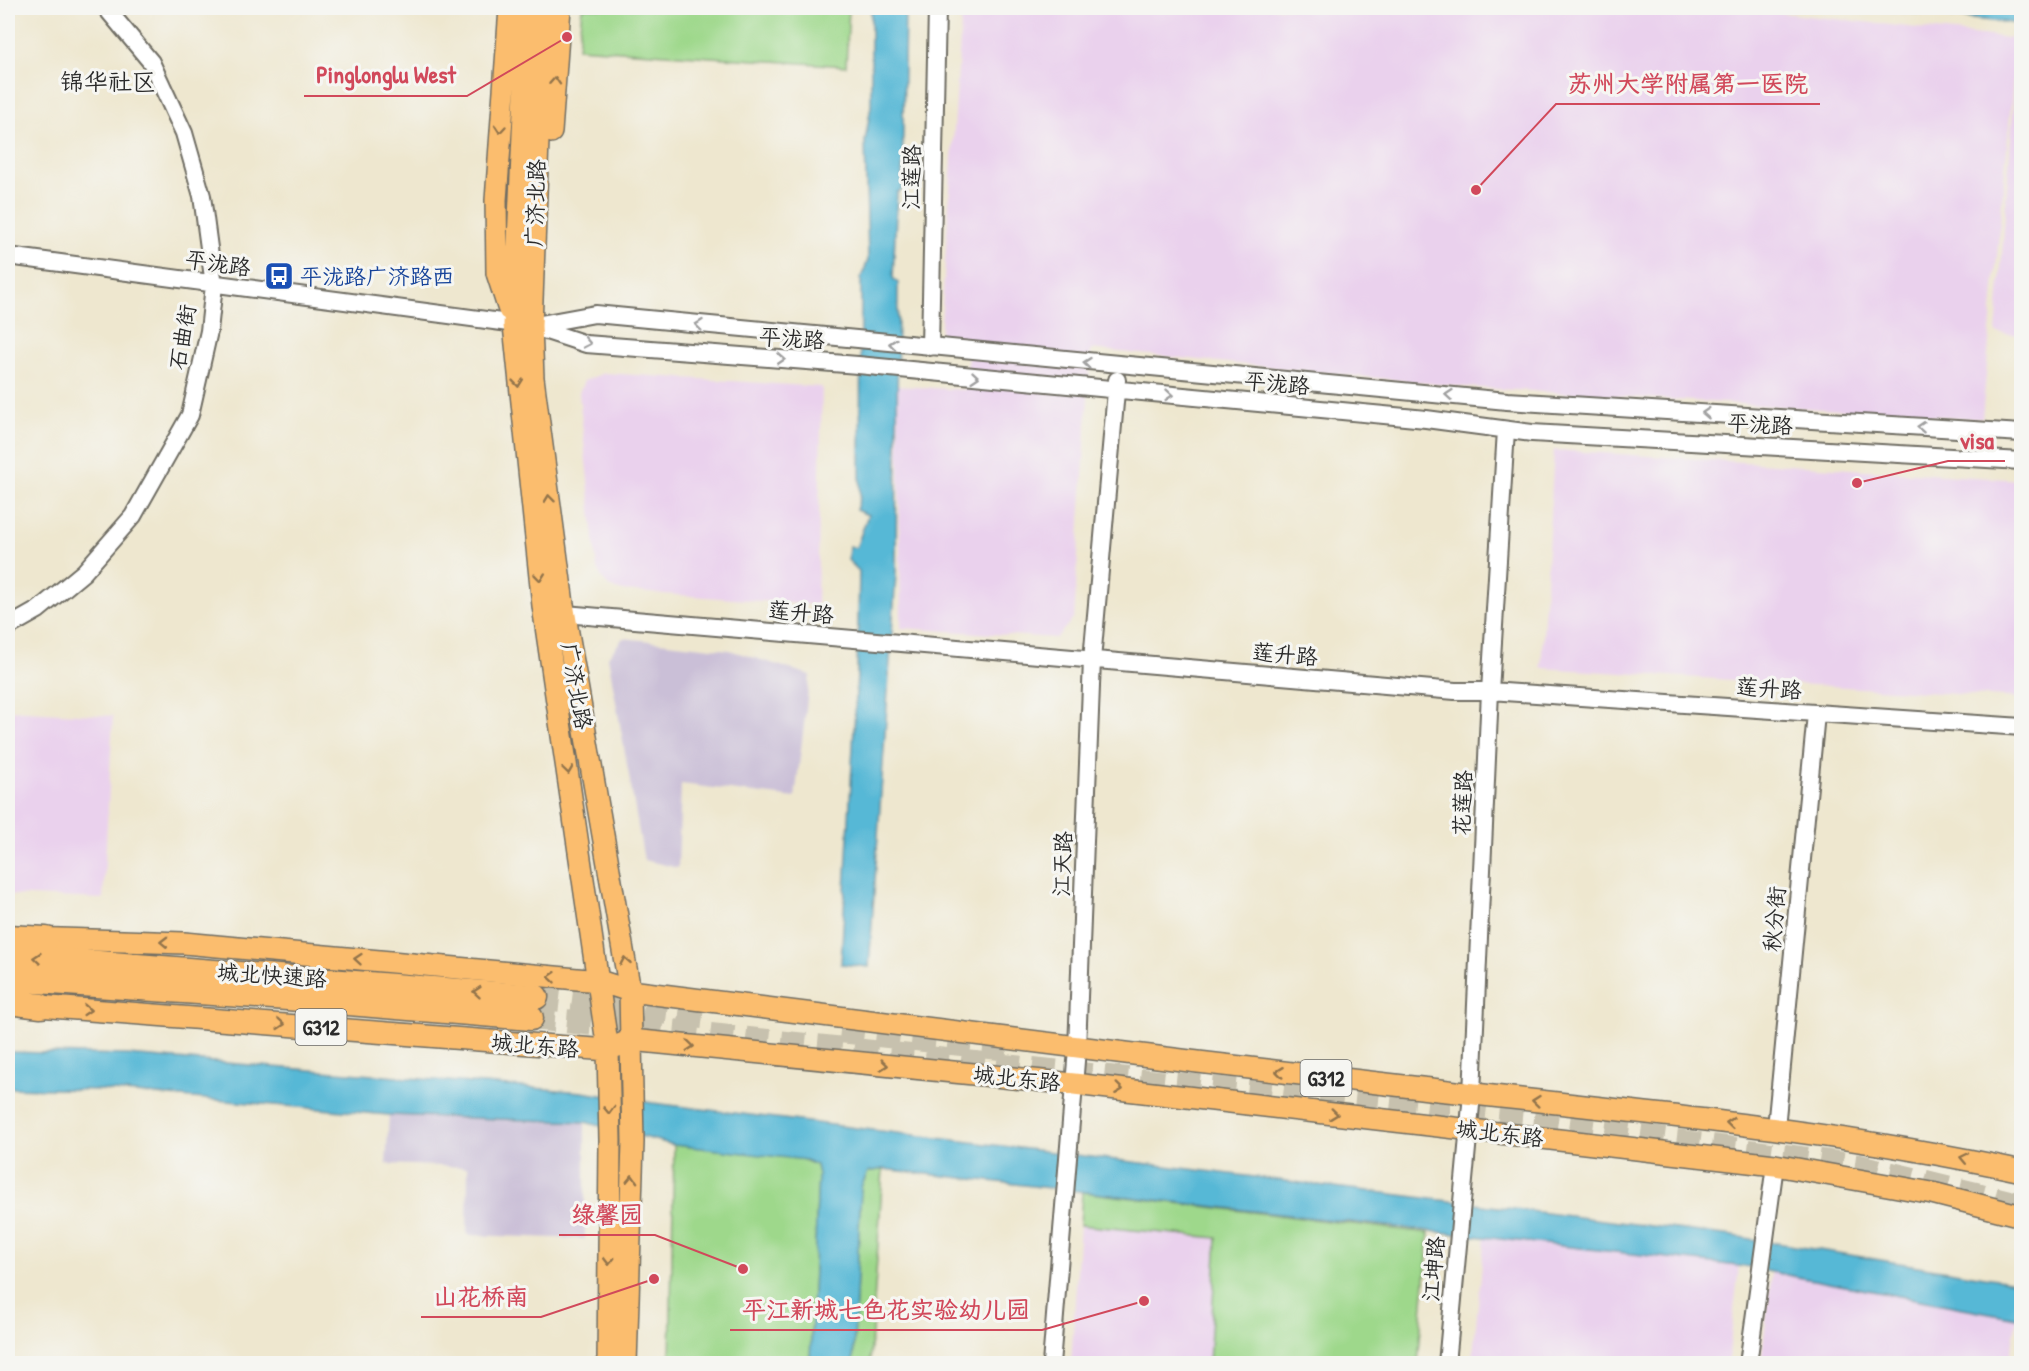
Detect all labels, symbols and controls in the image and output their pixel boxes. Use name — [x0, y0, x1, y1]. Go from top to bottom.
callout: Pinglonglu West — [304, 54, 467, 96]
text: Pinglonglu West — [316, 58, 456, 91]
callout: 苏州大学附属第一医院 — [1556, 62, 1820, 104]
district label: 锦华社区 — [60, 65, 156, 97]
text: 苏州大学附属第一医院 — [1568, 67, 1808, 99]
one-way arrow — [548, 76, 561, 85]
one-way arrow — [494, 124, 507, 133]
street label: 江莲路 — [895, 144, 927, 210]
street label: 广济北路 — [518, 158, 552, 248]
street label: 平泷路 — [183, 244, 253, 282]
bus stop icon: 平泷路广济路西 — [263, 260, 295, 292]
place label: 平泷路广济路西 — [300, 261, 454, 291]
street label: 石曲街 — [161, 302, 203, 372]
one-way arrow — [695, 319, 704, 332]
street label: 平泷路 — [758, 321, 826, 355]
one-way arrow — [581, 336, 591, 349]
one-way arrow — [889, 338, 898, 351]
one-way arrow — [776, 352, 785, 365]
one-way arrow — [1083, 357, 1092, 370]
street label: 平泷路 — [1243, 365, 1311, 401]
one-way arrow — [971, 370, 980, 383]
one-way arrow — [511, 378, 524, 387]
one-way arrow — [1165, 388, 1174, 401]
one-way arrow — [1444, 389, 1454, 402]
one-way arrow — [1701, 407, 1710, 420]
street label: 平泷路 — [1726, 407, 1794, 441]
callout: visa — [1948, 419, 2005, 461]
one-way arrow — [1917, 421, 1926, 434]
text: visa — [1960, 424, 1994, 456]
one-way arrow — [544, 495, 556, 504]
one-way arrow — [533, 572, 546, 581]
street label: 莲升路 — [767, 594, 835, 630]
street label: 莲升路 — [1251, 636, 1319, 672]
street label: 广济北路 — [555, 640, 599, 732]
street label: 莲升路 — [1735, 671, 1803, 705]
one-way arrow — [561, 765, 573, 774]
street label: 花莲路 — [1446, 769, 1478, 837]
street label: 江天路 — [1046, 830, 1078, 898]
street label: 秋分街 — [1756, 885, 1792, 953]
one-way arrow — [159, 936, 168, 948]
one-way arrow — [32, 952, 41, 965]
one-way arrow — [353, 953, 362, 966]
street label: 城北快速路 — [216, 956, 328, 994]
one-way arrow — [619, 957, 631, 966]
one-way arrow — [547, 971, 556, 984]
one-way arrow — [473, 986, 482, 999]
one-way arrow — [82, 1003, 91, 1016]
road number: G312 — [296, 1009, 346, 1045]
one-way arrow — [277, 1017, 286, 1030]
street label: 城北东路 — [490, 1026, 580, 1064]
one-way arrow — [685, 1039, 694, 1052]
one-way arrow — [879, 1058, 888, 1071]
street label: 城北东路 — [972, 1058, 1062, 1098]
road number: G312 — [1300, 1060, 1352, 1096]
one-way arrow — [1275, 1066, 1284, 1079]
one-way arrow — [1115, 1082, 1124, 1095]
one-way arrow — [1532, 1096, 1541, 1108]
one-way arrow — [603, 1106, 616, 1115]
one-way arrow — [1329, 1107, 1339, 1120]
street label: 城北东路 — [1454, 1113, 1546, 1153]
one-way arrow — [1725, 1117, 1735, 1130]
one-way arrow — [1960, 1153, 1970, 1166]
one-way arrow — [625, 1175, 638, 1184]
callout: 绿馨园 — [559, 1193, 655, 1235]
text: 绿馨园 — [571, 1198, 643, 1230]
street label: 江坤路 — [1415, 1235, 1451, 1303]
one-way arrow — [603, 1257, 615, 1266]
callout: 山花桥南 — [421, 1275, 541, 1317]
text: 山花桥南 — [433, 1280, 529, 1312]
callout: 平江新城七色花实验幼儿园 — [730, 1288, 1042, 1330]
text: 平江新城七色花实验幼儿园 — [742, 1293, 1030, 1325]

